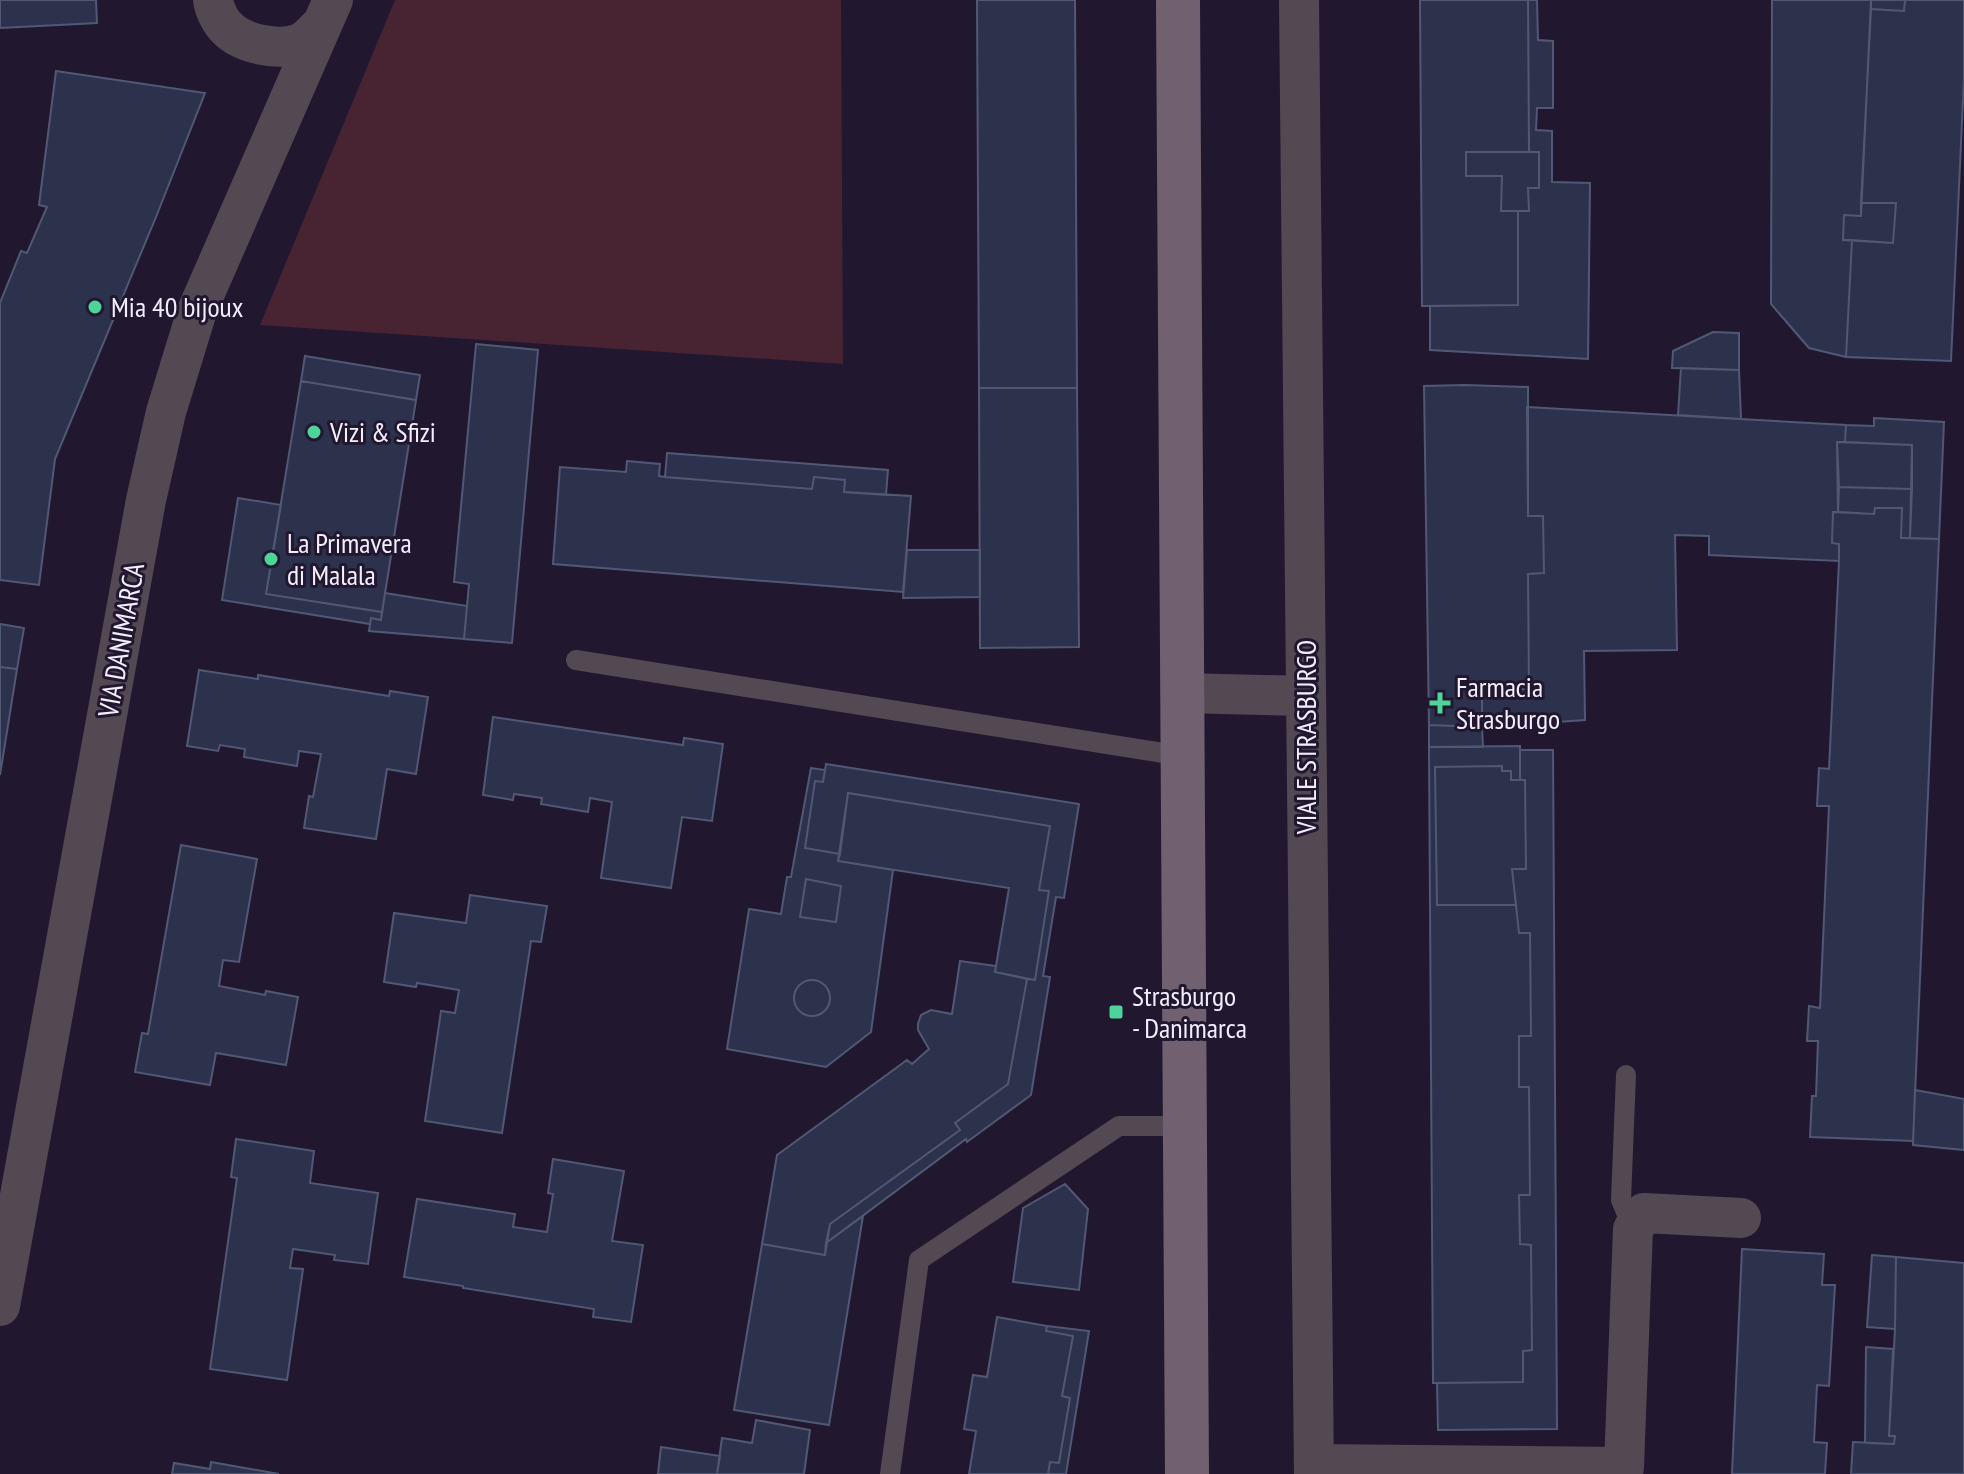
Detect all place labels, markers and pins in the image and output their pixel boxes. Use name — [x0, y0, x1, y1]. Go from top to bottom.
place label: Mia 40 bijoux — [111, 288, 243, 325]
marker: Mia 40 bijoux — [86, 298, 104, 316]
place label: Vizi & Sfizi — [329, 413, 436, 450]
marker: Vizi & Sfizi — [305, 423, 323, 441]
place label: La Primavera di Malala — [287, 524, 412, 593]
marker: La Primavera di Malala — [262, 550, 280, 568]
place label: Farmacia Strasburgo — [1456, 668, 1560, 737]
marker: Farmacia Strasburgo — [1431, 694, 1449, 712]
place label: Strasburgo - Danimarca — [1132, 977, 1247, 1046]
marker: Strasburgo - Danimarca — [1107, 1003, 1125, 1021]

